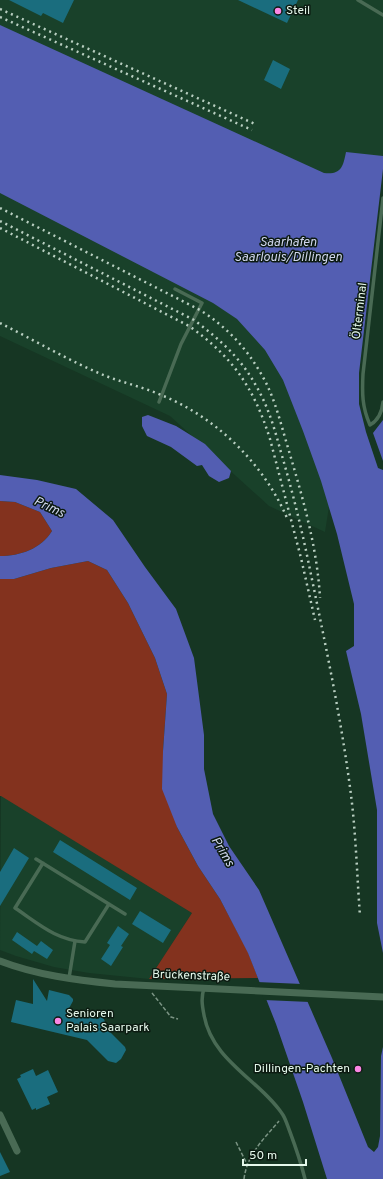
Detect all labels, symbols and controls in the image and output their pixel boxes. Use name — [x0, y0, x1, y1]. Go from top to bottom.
place label: Steil — [286, 3, 310, 19]
marker: Steil — [273, 6, 283, 16]
water label: Saarhafen Saarlouis/Dillingen — [234, 235, 342, 266]
street label: Ölterminal — [349, 282, 371, 340]
water label: Prims — [31, 494, 67, 522]
water label: Prims — [207, 834, 237, 870]
street label: Brückenstraße — [152, 967, 230, 985]
place label: Senioren Palais Saarpark — [66, 1006, 150, 1036]
marker: Senioren Palais Saarpark — [53, 1016, 63, 1026]
place label: Dillingen-Pachten — [254, 1061, 350, 1077]
marker: Dillingen-Pachten — [353, 1064, 363, 1074]
scale bar — [243, 1141, 306, 1167]
text: 50 m — [249, 1148, 277, 1164]

